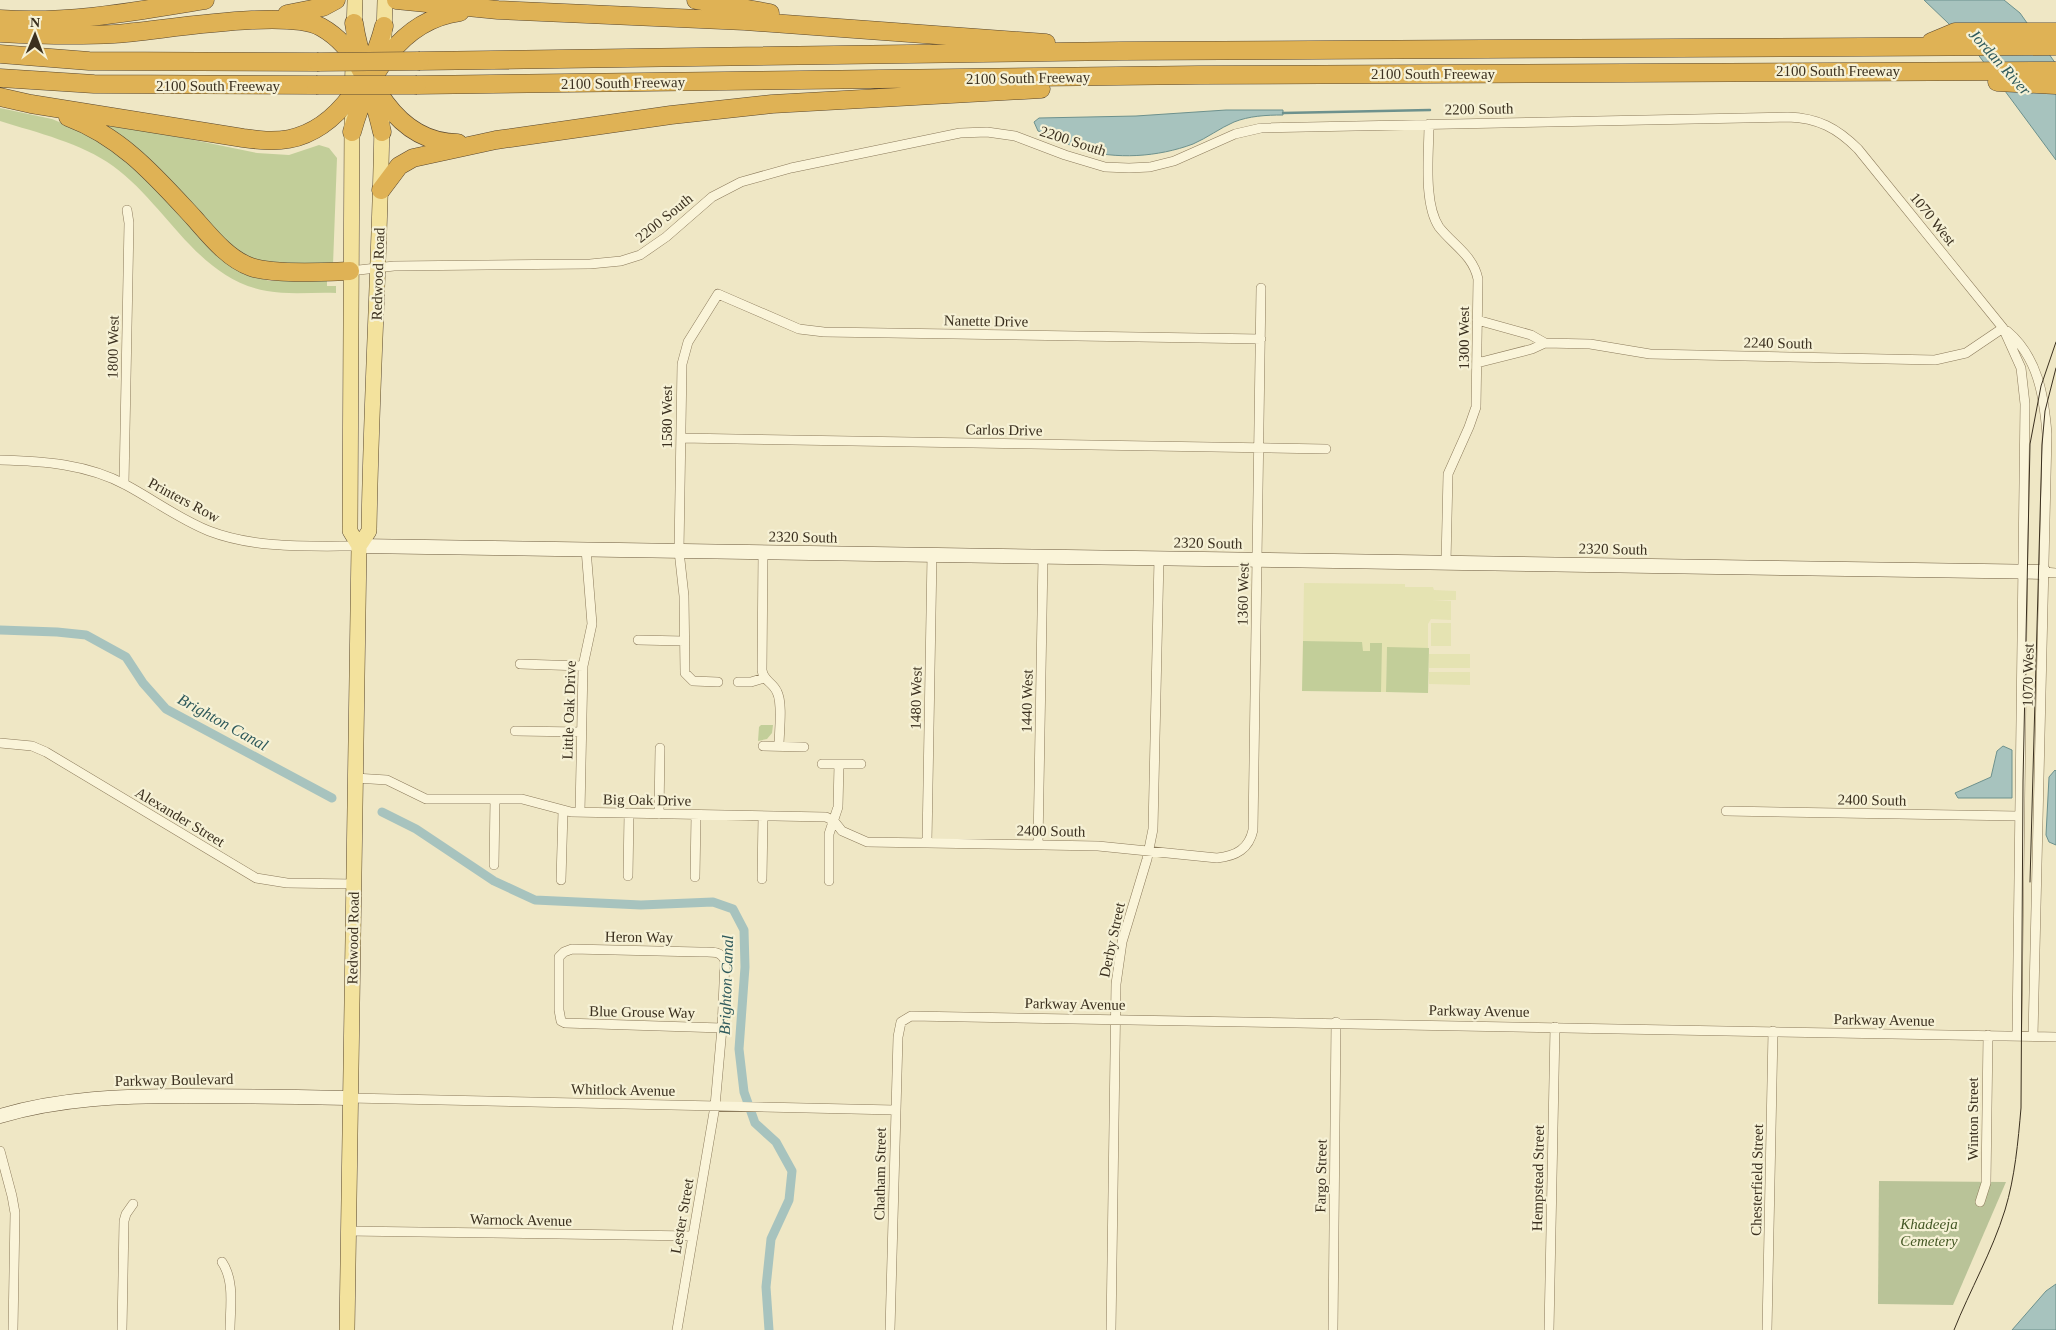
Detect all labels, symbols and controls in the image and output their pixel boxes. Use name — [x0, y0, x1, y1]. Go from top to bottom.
north arrow — [10, 10, 60, 60]
text: N — [30, 15, 40, 30]
water label: Jordan River — [1966, 25, 2035, 99]
street label: 2100 South Freeway — [1776, 63, 1901, 79]
street label: 2100 South Freeway — [1371, 66, 1496, 82]
street label: 2100 South Freeway — [966, 69, 1091, 87]
street label: 2100 South Freeway — [561, 74, 686, 92]
street label: 2100 South Freeway — [156, 78, 281, 94]
street label: 2200 South — [1444, 100, 1514, 118]
street label: 2200 South — [1038, 123, 1109, 159]
street label: 1070 West — [1907, 189, 1960, 249]
street label: 2200 South — [632, 190, 696, 246]
street label: Redwood Road — [368, 227, 388, 321]
street label: 1300 West — [1456, 306, 1472, 370]
street label: Nanette Drive — [944, 312, 1029, 330]
street label: 1800 West — [104, 314, 122, 379]
street label: 2240 South — [1743, 334, 1813, 352]
street label: 1580 West — [659, 385, 675, 449]
street label: Carlos Drive — [965, 421, 1043, 439]
street label: Printers Row — [145, 474, 223, 526]
street label: 2320 South — [768, 528, 838, 546]
street label: 2320 South — [1173, 534, 1243, 552]
street label: 2320 South — [1578, 540, 1648, 558]
street label: 1360 West — [1234, 561, 1252, 626]
street label: 1070 West — [2019, 642, 2037, 707]
street label: Little Oak Drive — [559, 660, 579, 760]
street label: 1480 West — [907, 665, 925, 730]
street label: 1440 West — [1018, 668, 1036, 733]
water label: Brighton Canal — [175, 690, 271, 755]
street label: Alexander Street — [132, 784, 228, 850]
street label: Big Oak Drive — [603, 791, 692, 809]
street label: 2400 South — [1837, 791, 1907, 809]
street label: 2400 South — [1016, 822, 1086, 840]
street label: Redwood Road — [344, 891, 362, 985]
street label: Derby Street — [1096, 900, 1128, 979]
street label: Heron Way — [605, 928, 674, 946]
water label: Brighton Canal — [716, 934, 737, 1035]
street label: Parkway Avenue — [1024, 995, 1126, 1013]
street label: Parkway Avenue — [1428, 1002, 1530, 1020]
street label: Blue Grouse Way — [589, 1003, 696, 1021]
street label: Parkway Avenue — [1833, 1011, 1935, 1029]
street label: Parkway Boulevard — [115, 1071, 234, 1089]
street label: Winton Street — [1965, 1077, 1981, 1161]
street label: Whitlock Avenue — [571, 1081, 676, 1099]
street label: Chesterfield Street — [1748, 1123, 1766, 1236]
street label: Hempstead Street — [1529, 1124, 1547, 1231]
street label: Chatham Street — [871, 1127, 889, 1221]
street label: Fargo Street — [1312, 1138, 1330, 1213]
street label: Lester Street — [668, 1176, 697, 1255]
street label: Warnock Avenue — [470, 1211, 573, 1229]
park label: Khadeeja Cemetery — [1899, 1216, 1958, 1249]

